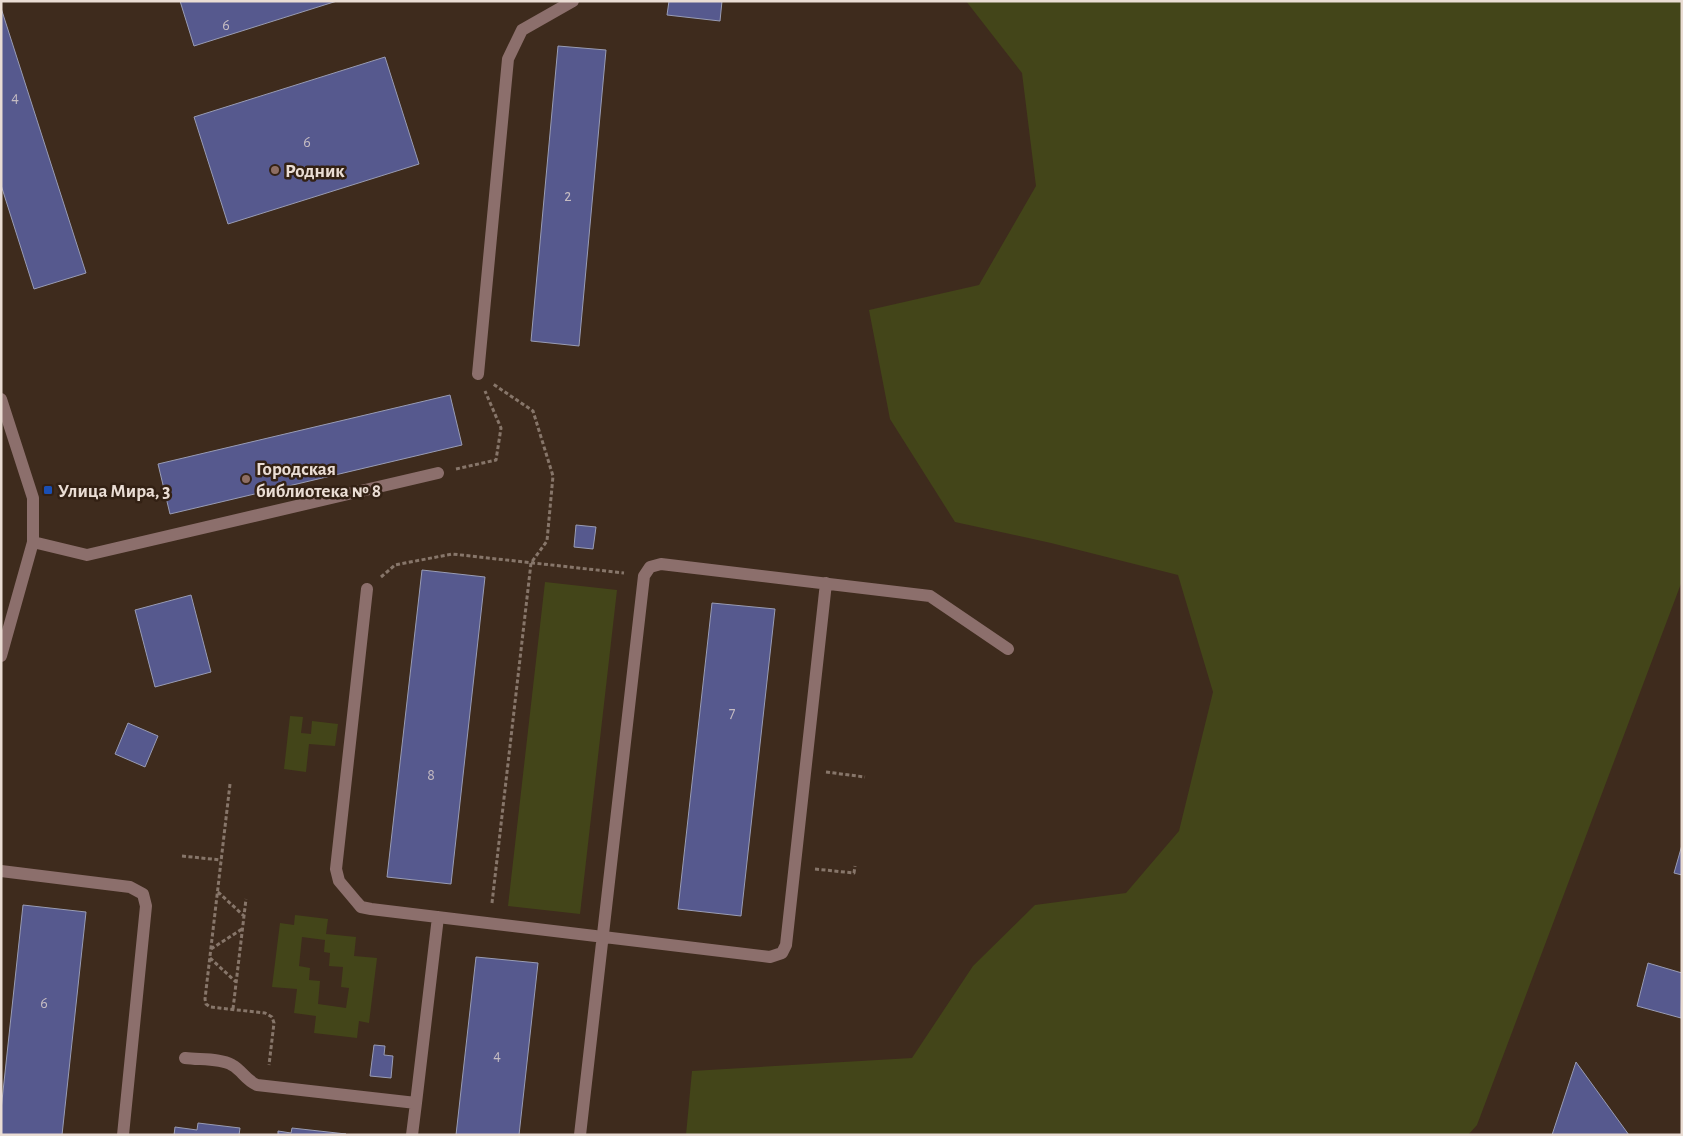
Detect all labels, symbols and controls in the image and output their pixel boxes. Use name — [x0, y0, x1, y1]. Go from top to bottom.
house number: 6 — [222, 17, 230, 33]
house number: 4 — [11, 89, 19, 105]
house number: 6 — [303, 134, 311, 150]
place label: Родник — [285, 162, 345, 181]
marker: Родник — [269, 164, 281, 176]
house number: 2 — [564, 188, 572, 204]
place label: Городская библиотека № 8 — [256, 460, 381, 501]
marker: Городская библиотека № 8 — [240, 473, 252, 485]
place label: Улица Мира, 3 — [58, 482, 170, 501]
marker: Улица Мира, 3 — [42, 484, 54, 496]
house number: 7 — [729, 705, 736, 721]
house number: 8 — [427, 767, 435, 783]
house number: 6 — [40, 995, 48, 1011]
house number: 4 — [493, 1047, 501, 1063]

